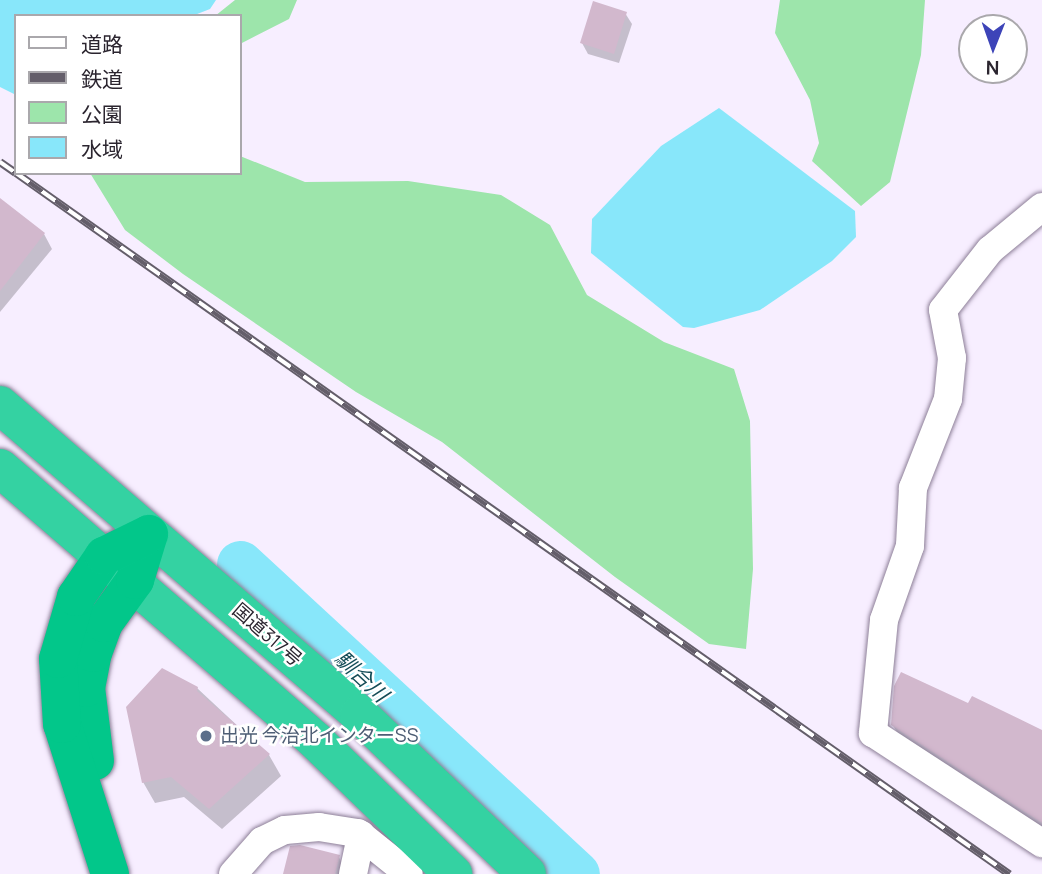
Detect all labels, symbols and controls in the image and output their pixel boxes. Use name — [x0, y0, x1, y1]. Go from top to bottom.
legend — [14, 14, 242, 175]
north arrow — [958, 14, 1028, 84]
text: 道路 — [81, 30, 123, 58]
text: N — [986, 55, 1000, 81]
text: 鉄道 — [81, 65, 123, 93]
text: 公園 — [81, 100, 123, 128]
text: 水域 — [81, 135, 123, 163]
street label: 国道317号 — [228, 599, 306, 671]
water label: 馴合川 — [330, 645, 394, 707]
place label: 出光 今治北インターSS — [220, 725, 419, 747]
marker: 出光 今治北インターSS — [198, 728, 214, 744]

